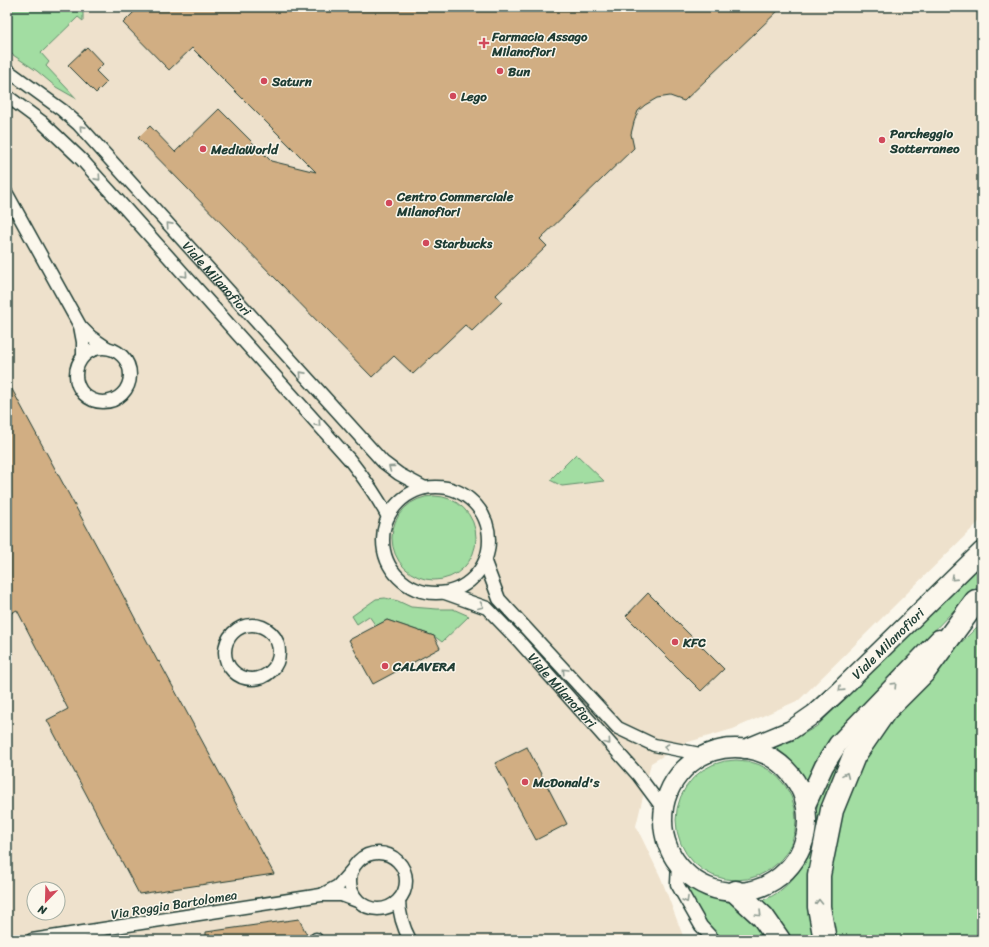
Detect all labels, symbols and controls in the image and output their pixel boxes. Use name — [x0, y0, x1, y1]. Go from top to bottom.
place label: Farmacia Assago Milanofiori — [491, 25, 588, 63]
marker: Farmacia Assago Milanofiori — [479, 38, 489, 48]
place label: Bun — [508, 60, 531, 83]
marker: Bun — [495, 66, 505, 76]
place label: Saturn — [271, 70, 313, 93]
marker: Saturn — [259, 76, 269, 86]
place label: Lego — [461, 85, 487, 108]
marker: Lego — [448, 91, 458, 101]
place label: Parcheggio Sotterraneo — [889, 122, 960, 160]
one-way arrow — [79, 126, 86, 133]
marker: Parcheggio Sotterraneo — [877, 135, 887, 145]
place label: MediaWorld — [210, 138, 279, 161]
marker: MediaWorld — [198, 144, 208, 154]
one-way arrow — [93, 173, 101, 181]
place label: Centro Commerciale Milanofiori — [396, 185, 514, 223]
marker: Centro Commerciale Milanofiori — [384, 198, 394, 208]
one-way arrow — [166, 222, 173, 230]
place label: Starbucks — [433, 232, 493, 255]
street label: Viale Milanofiori — [176, 236, 257, 322]
marker: Starbucks — [421, 238, 431, 248]
one-way arrow — [180, 270, 187, 278]
one-way arrow — [300, 371, 307, 378]
one-way arrow — [313, 419, 320, 427]
one-way arrow — [389, 466, 396, 473]
one-way arrow — [951, 573, 959, 581]
one-way arrow — [478, 602, 485, 610]
street label: Viale Milanofiori — [846, 602, 930, 685]
place label: KFC — [682, 631, 706, 654]
marker: KFC — [670, 637, 680, 647]
street label: Viale Milanofiori — [522, 647, 602, 734]
place label: CALAVERA — [392, 655, 455, 678]
marker: CALAVERA — [380, 661, 390, 671]
one-way arrow — [562, 668, 570, 676]
one-way arrow — [889, 682, 897, 690]
one-way arrow — [838, 684, 846, 692]
one-way arrow — [603, 737, 610, 744]
one-way arrow — [663, 744, 669, 752]
place label: McDonald's — [532, 771, 600, 794]
one-way arrow — [841, 772, 849, 779]
marker: McDonald's — [520, 777, 530, 787]
north arrow — [26, 881, 66, 921]
street label: Via Roggia Bartolomea — [109, 883, 239, 926]
one-way arrow — [681, 896, 688, 903]
text: N — [35, 899, 50, 920]
one-way arrow — [815, 899, 824, 905]
one-way arrow — [754, 909, 762, 917]

